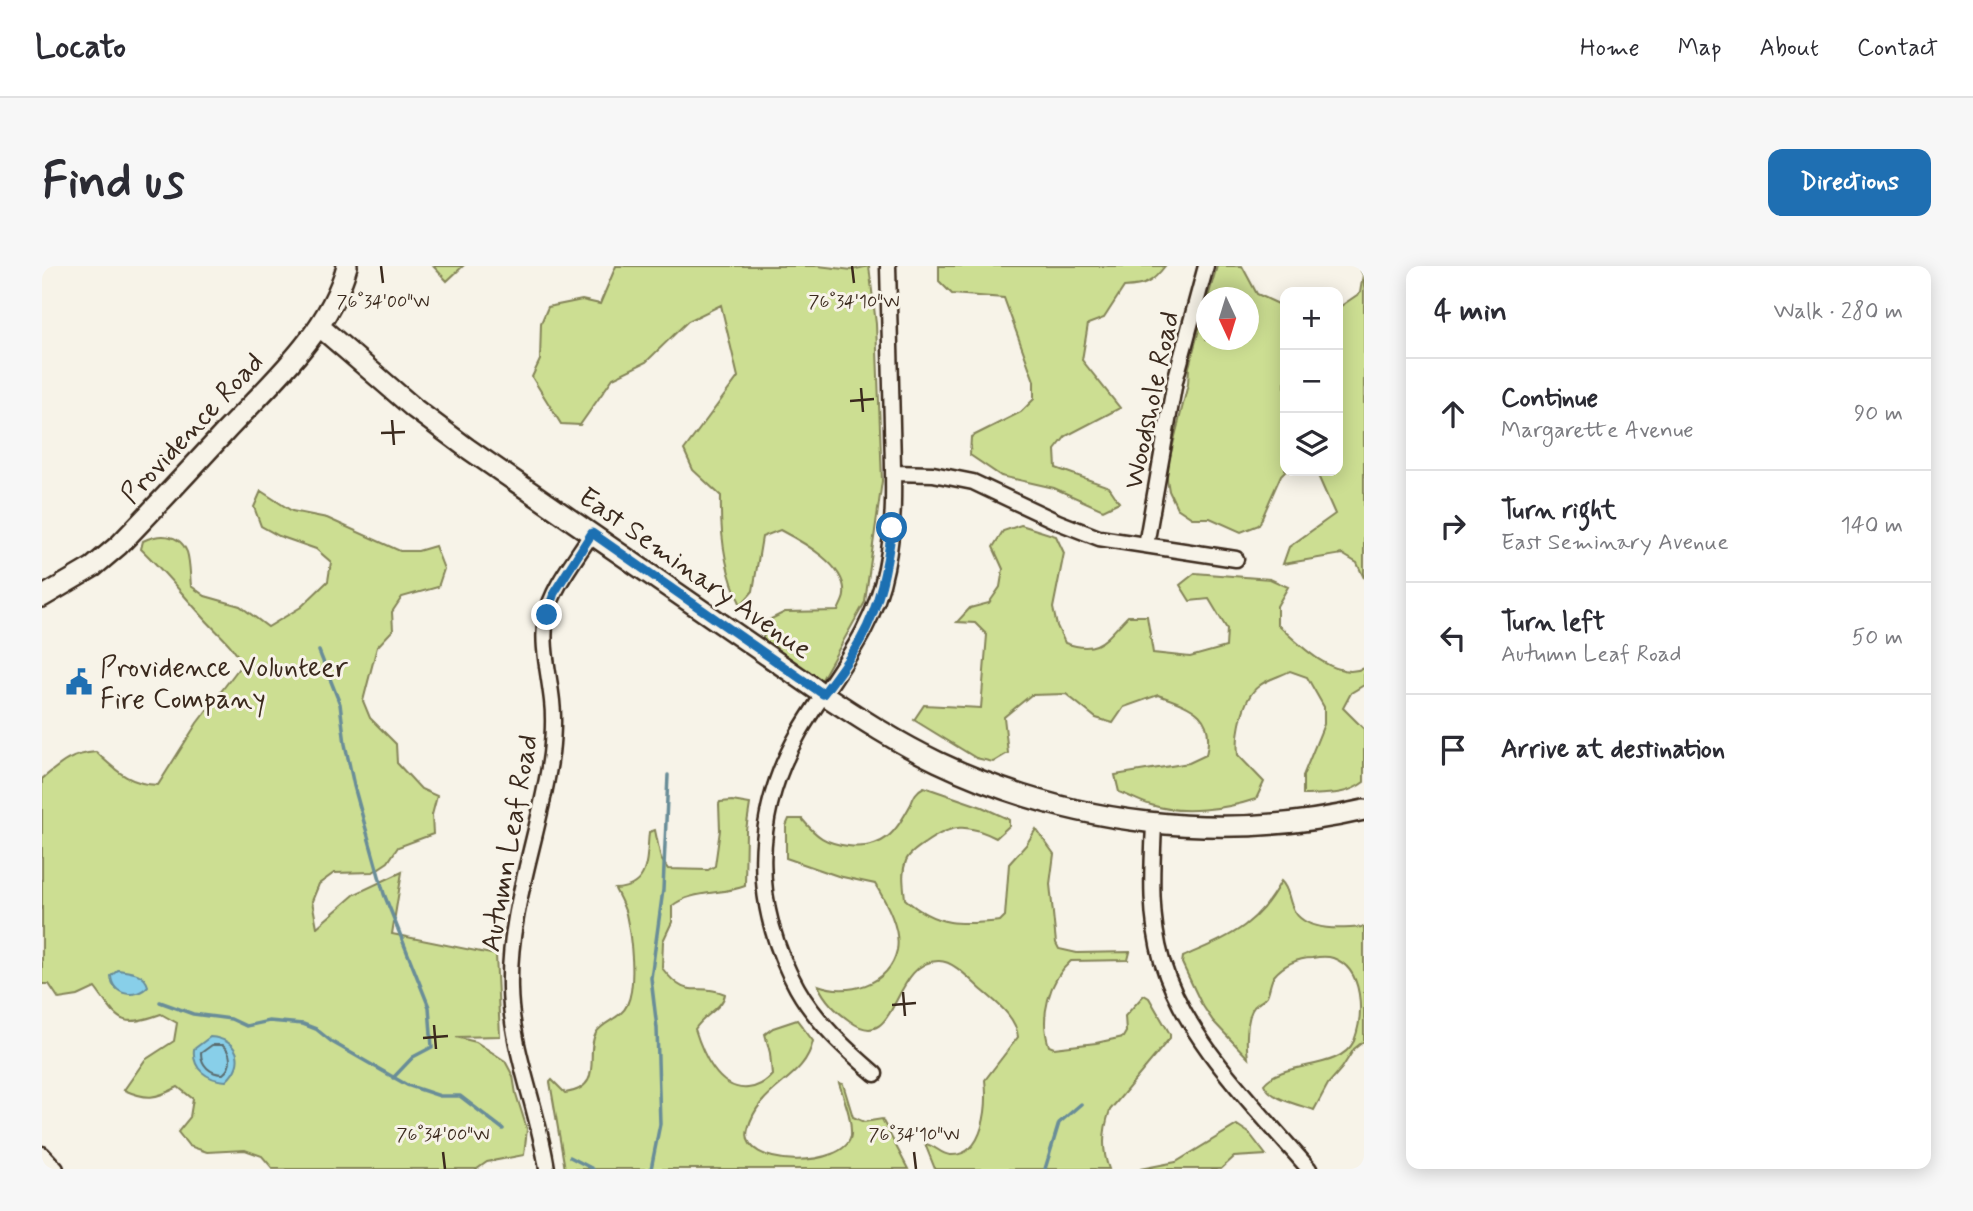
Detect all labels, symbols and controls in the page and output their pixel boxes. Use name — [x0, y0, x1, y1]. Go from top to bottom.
text: Locato — [35, 26, 126, 70]
text: Home — [1580, 33, 1640, 64]
text: Map — [1678, 33, 1722, 64]
text: About — [1760, 33, 1819, 64]
text: Contact — [1857, 33, 1938, 64]
button: Directions — [1768, 149, 1931, 216]
text: Find us — [42, 150, 185, 215]
north arrow — [1196, 287, 1259, 350]
map controls — [1280, 287, 1343, 476]
button: + — [1280, 287, 1343, 350]
text: 76°34'00"W — [336, 290, 430, 314]
text: 76°34'10"W — [808, 290, 900, 314]
text: 4 min — [1434, 292, 1507, 331]
text: Walk · 280 m — [1773, 297, 1903, 327]
street label: Woodshole Road — [1116, 308, 1189, 493]
street label: Providence Road — [113, 345, 273, 512]
button: − — [1280, 350, 1343, 413]
text: Continue — [1501, 382, 1598, 416]
icon: ahead — [1434, 395, 1472, 433]
text: 90 m — [1854, 399, 1903, 429]
button: layers — [1280, 413, 1343, 476]
text: Margarette Avenue — [1501, 416, 1694, 446]
street label: East Seminary Avenue — [570, 479, 819, 669]
text: Turn right — [1501, 494, 1617, 528]
icon: right — [1434, 507, 1472, 545]
text: 140 m — [1840, 511, 1903, 541]
route start — [876, 512, 907, 543]
text: East Seminary Avenue — [1501, 528, 1729, 558]
route end — [531, 599, 562, 630]
text: Turn left — [1501, 606, 1605, 640]
icon: left — [1434, 619, 1472, 657]
text: 50 m — [1852, 623, 1903, 653]
text: Autumn Leaf Road — [1501, 640, 1682, 670]
place label: Providence Volunteer Fire Company — [100, 650, 349, 719]
public building icon: Providence Volunteer Fire Company — [64, 667, 94, 697]
icon: arrive — [1434, 731, 1472, 769]
street label: Autumn Leaf Road — [473, 732, 548, 955]
text: Arrive at destination — [1501, 733, 1725, 767]
text: 76°34'00"W — [396, 1123, 490, 1147]
text: 76°34'10"W — [868, 1123, 960, 1147]

